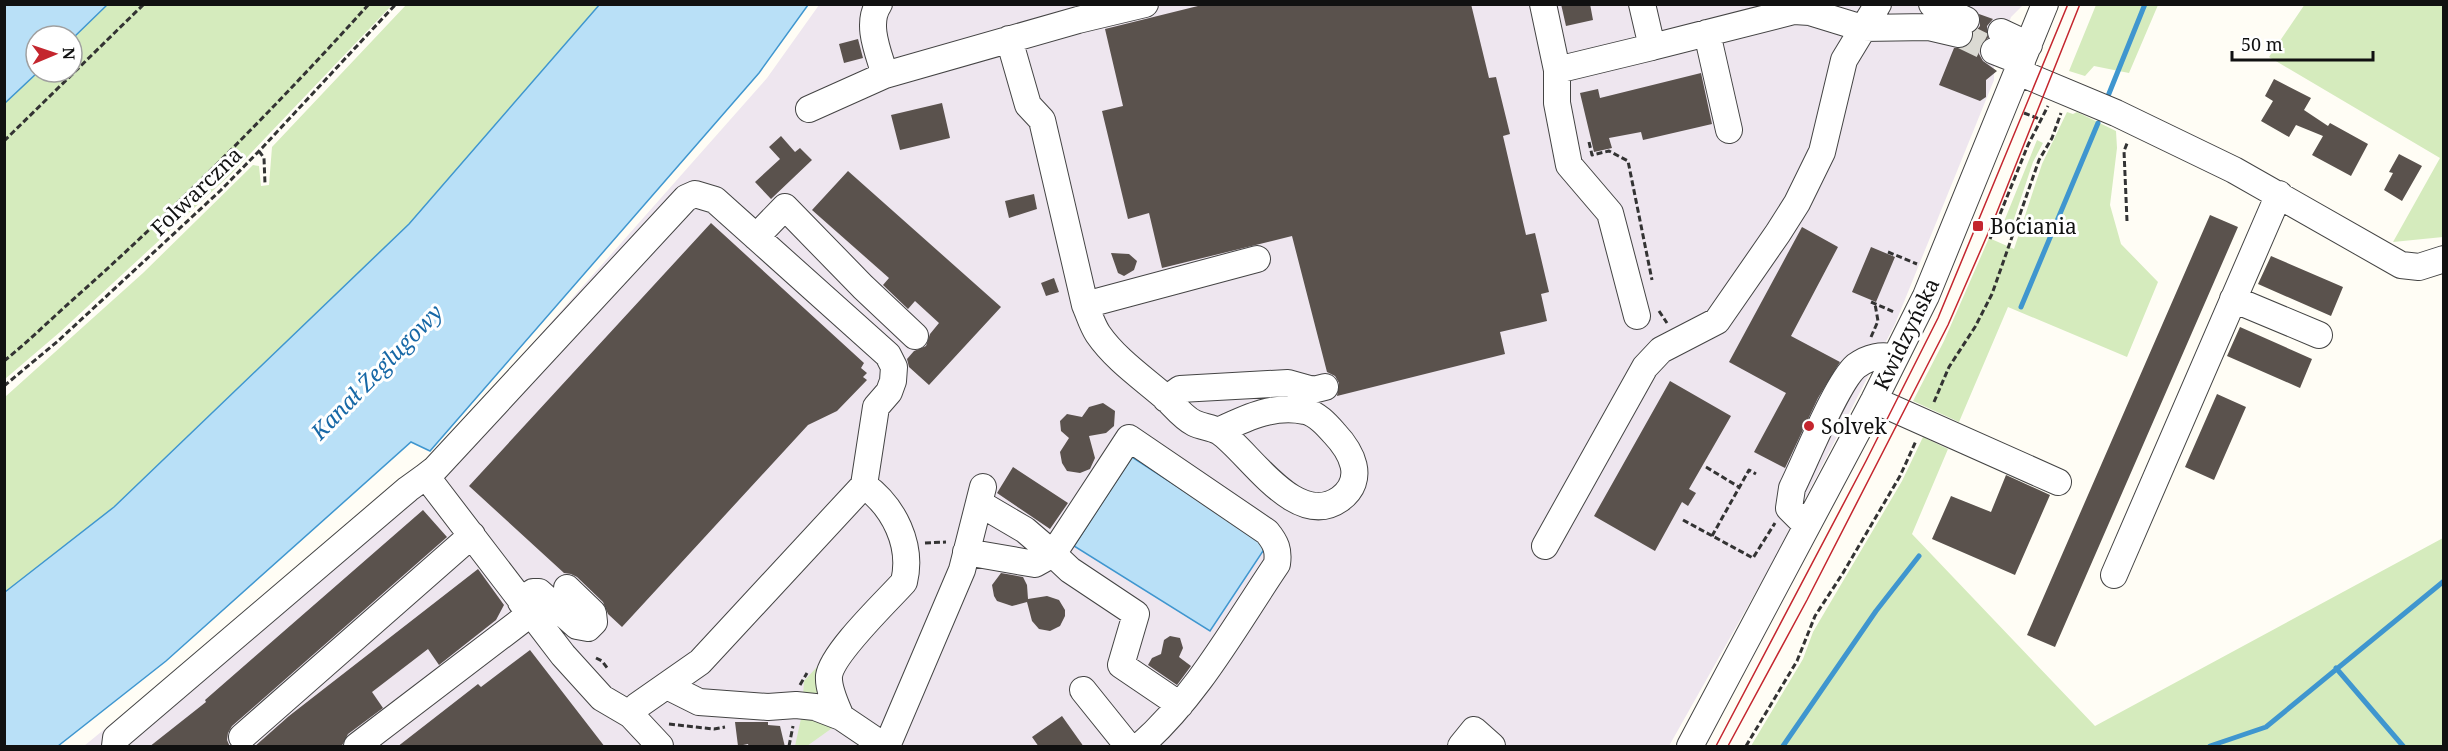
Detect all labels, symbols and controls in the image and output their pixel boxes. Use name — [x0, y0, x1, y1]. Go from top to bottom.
north arrow — [24, 24, 84, 84]
scale bar — [2232, 24, 2373, 62]
text: 50 m — [2241, 32, 2283, 56]
text: N — [58, 47, 80, 61]
street label: Folwarczna — [144, 140, 248, 242]
place label: Bociania — [1990, 212, 2077, 240]
marker: Bociania — [1971, 219, 1985, 233]
street label: Kwidzyńska — [1867, 273, 1945, 395]
water label: Kanał Żeglugowy — [303, 297, 448, 446]
place label: Solvek — [1821, 412, 1887, 440]
marker: Solvek — [1802, 419, 1816, 433]

